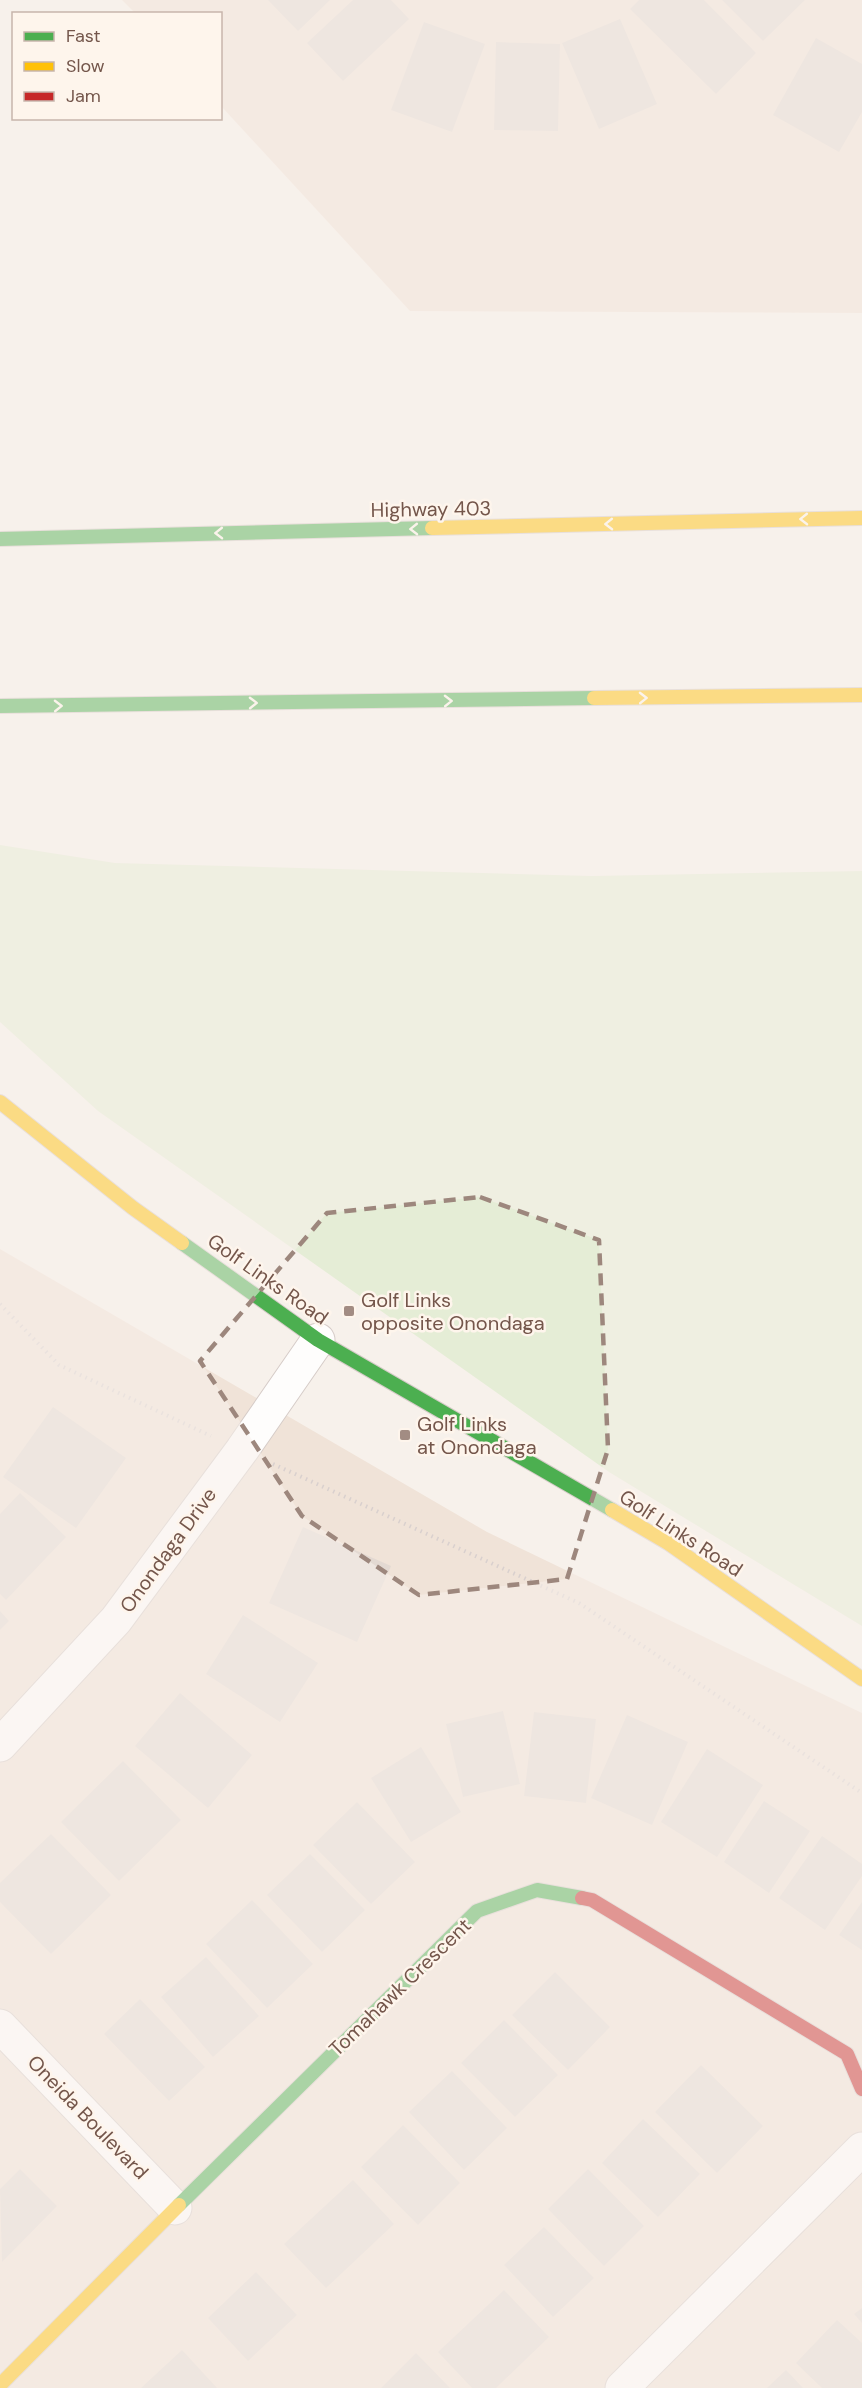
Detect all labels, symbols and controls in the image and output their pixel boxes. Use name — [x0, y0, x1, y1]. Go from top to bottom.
legend — [12, 12, 222, 120]
text: Fast — [66, 24, 101, 48]
text: Slow — [66, 54, 105, 78]
text: Jam — [66, 84, 101, 108]
street label: Highway 403 — [370, 495, 492, 523]
one-way arrow — [799, 513, 808, 525]
one-way arrow — [604, 518, 613, 530]
one-way arrow — [409, 522, 418, 535]
one-way arrow — [214, 527, 223, 540]
one-way arrow — [639, 692, 648, 704]
one-way arrow — [444, 695, 453, 707]
one-way arrow — [249, 697, 258, 709]
one-way arrow — [54, 699, 63, 712]
street label: Golf Links Road — [202, 1228, 334, 1330]
place label: Golf Links opposite Onondaga — [361, 1287, 545, 1336]
marker: Golf Links opposite Onondaga — [342, 1304, 356, 1318]
place label: Golf Links at Onondaga — [417, 1411, 537, 1460]
marker: Golf Links at Onondaga — [398, 1428, 412, 1442]
street label: Onondaga Drive — [114, 1482, 222, 1618]
street label: Golf Links Road — [614, 1483, 748, 1583]
street label: Tomahawk Crescent — [323, 1912, 477, 2062]
street label: Oneida Boulevard — [22, 2049, 154, 2185]

